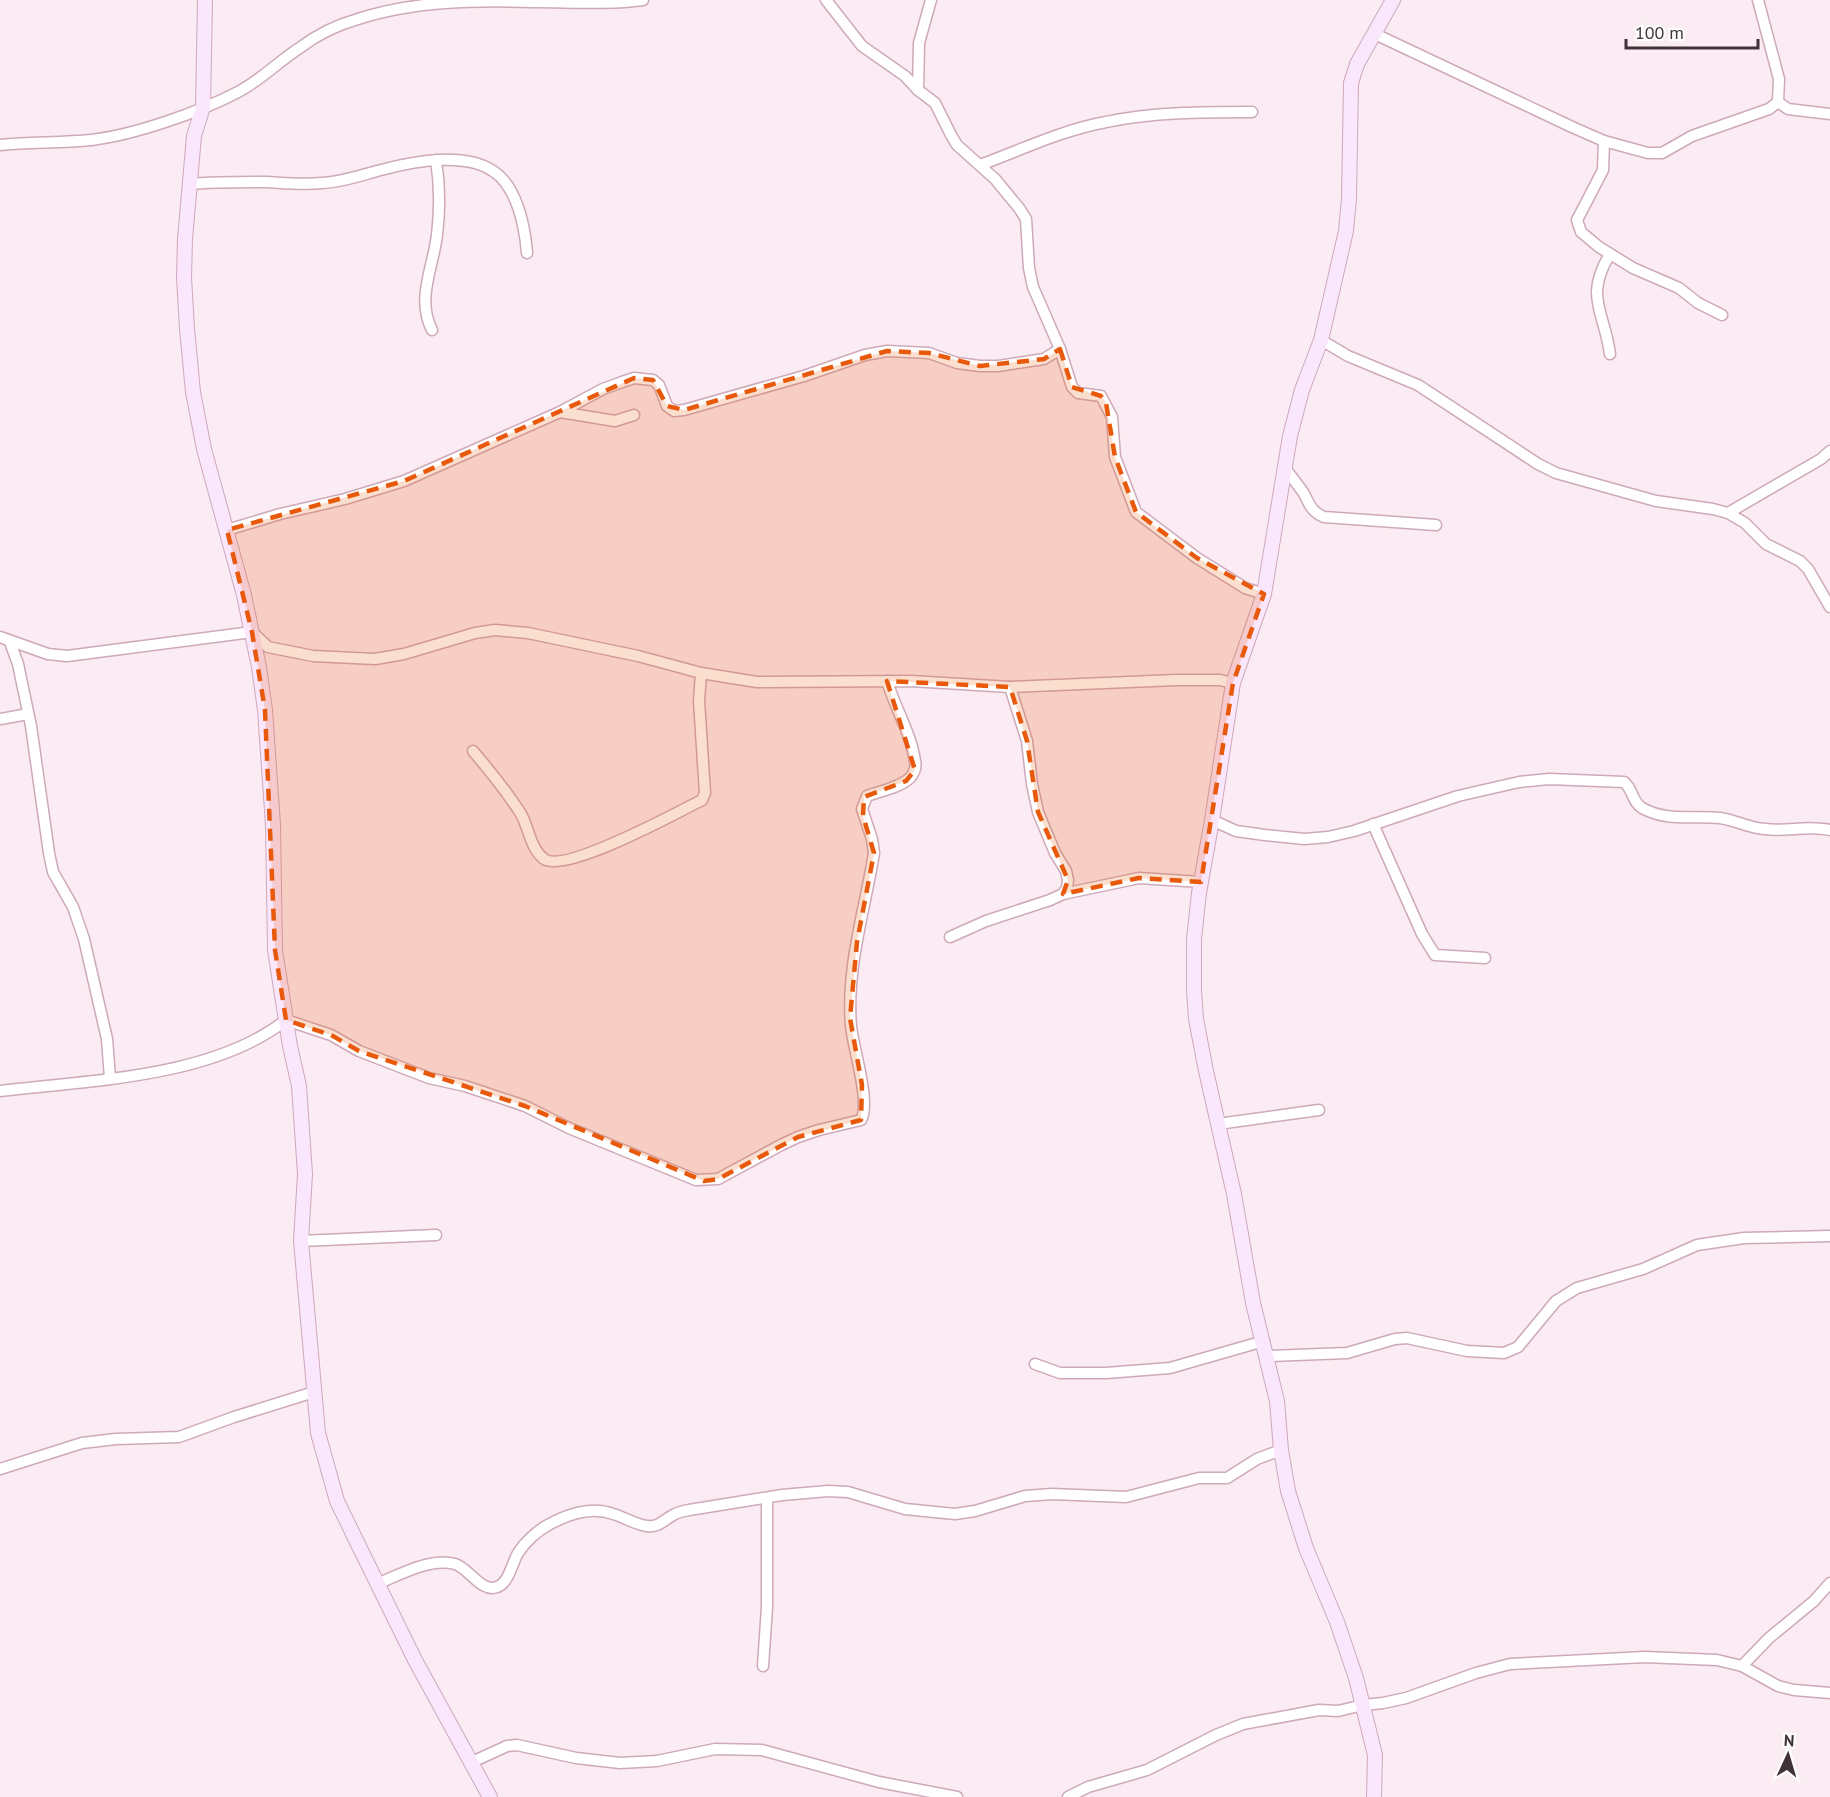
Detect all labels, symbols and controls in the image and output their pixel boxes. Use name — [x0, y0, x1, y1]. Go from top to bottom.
scale bar — [1626, 12, 1758, 50]
text: 100 m — [1635, 21, 1684, 44]
north arrow — [1758, 1725, 1818, 1785]
text: N — [1783, 1730, 1795, 1750]

